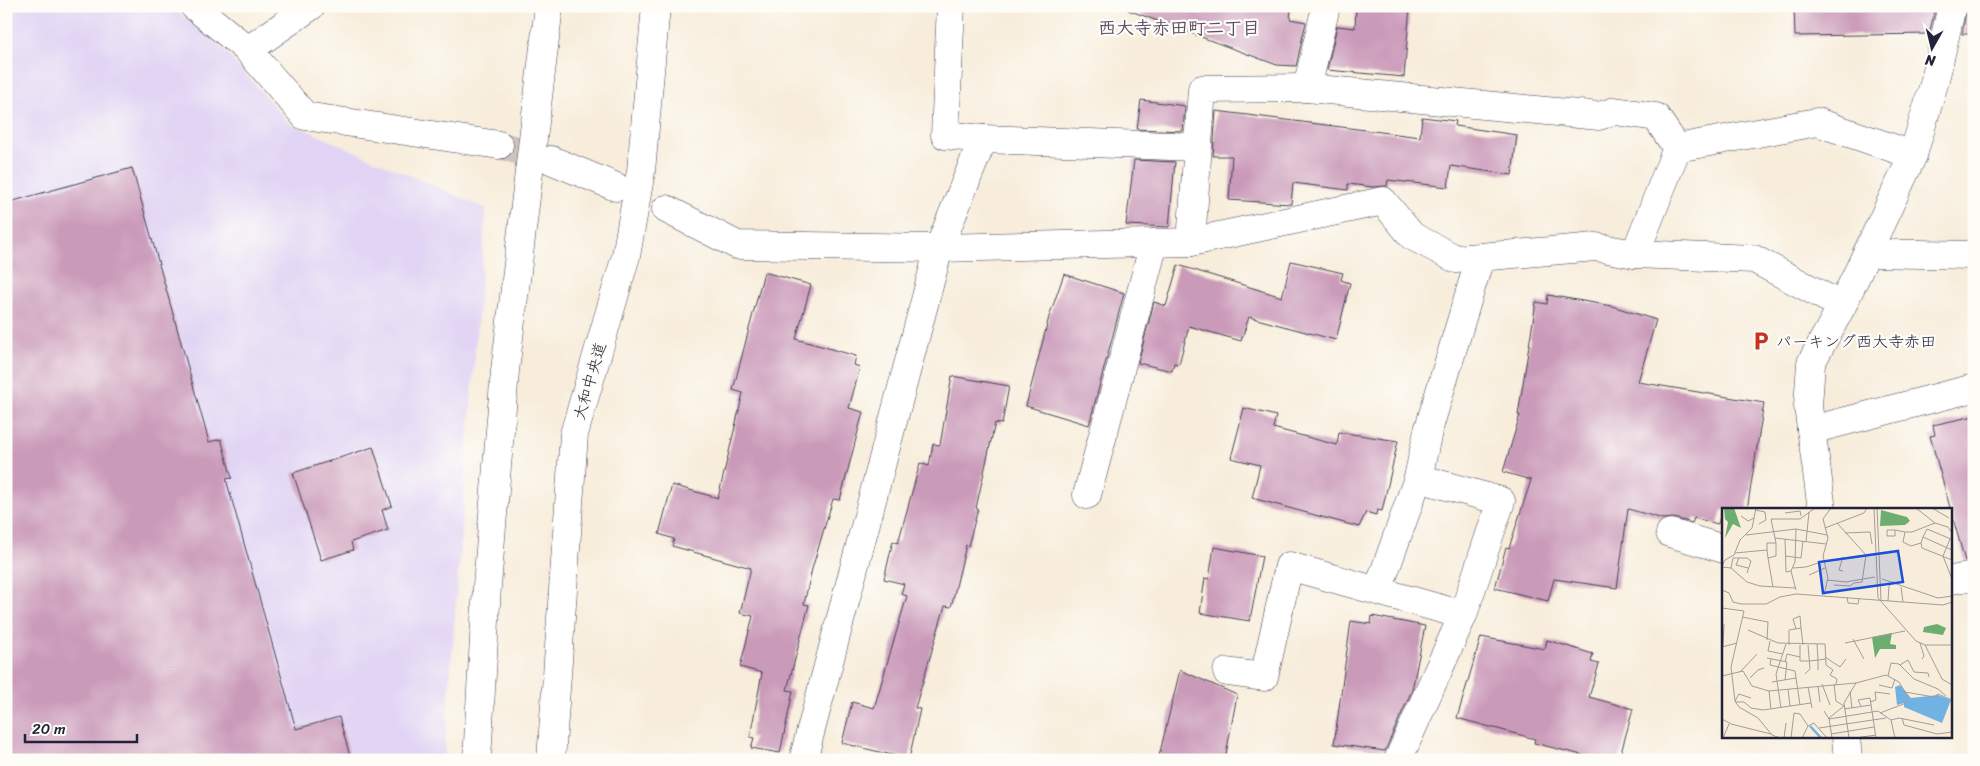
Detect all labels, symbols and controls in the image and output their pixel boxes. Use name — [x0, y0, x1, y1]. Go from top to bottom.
district label: 西大寺赤田町二丁目 — [1098, 12, 1260, 44]
north arrow — [1908, 22, 1958, 72]
text: N — [1923, 47, 1938, 74]
place label: パーキング西大寺赤田 — [1776, 327, 1936, 356]
parking icon: パーキング西大寺赤田 — [1750, 330, 1772, 352]
street label: 大和中央道 — [565, 339, 614, 424]
inset map — [1722, 508, 1952, 738]
scale bar — [25, 711, 138, 743]
text: 20 m — [32, 716, 66, 742]

